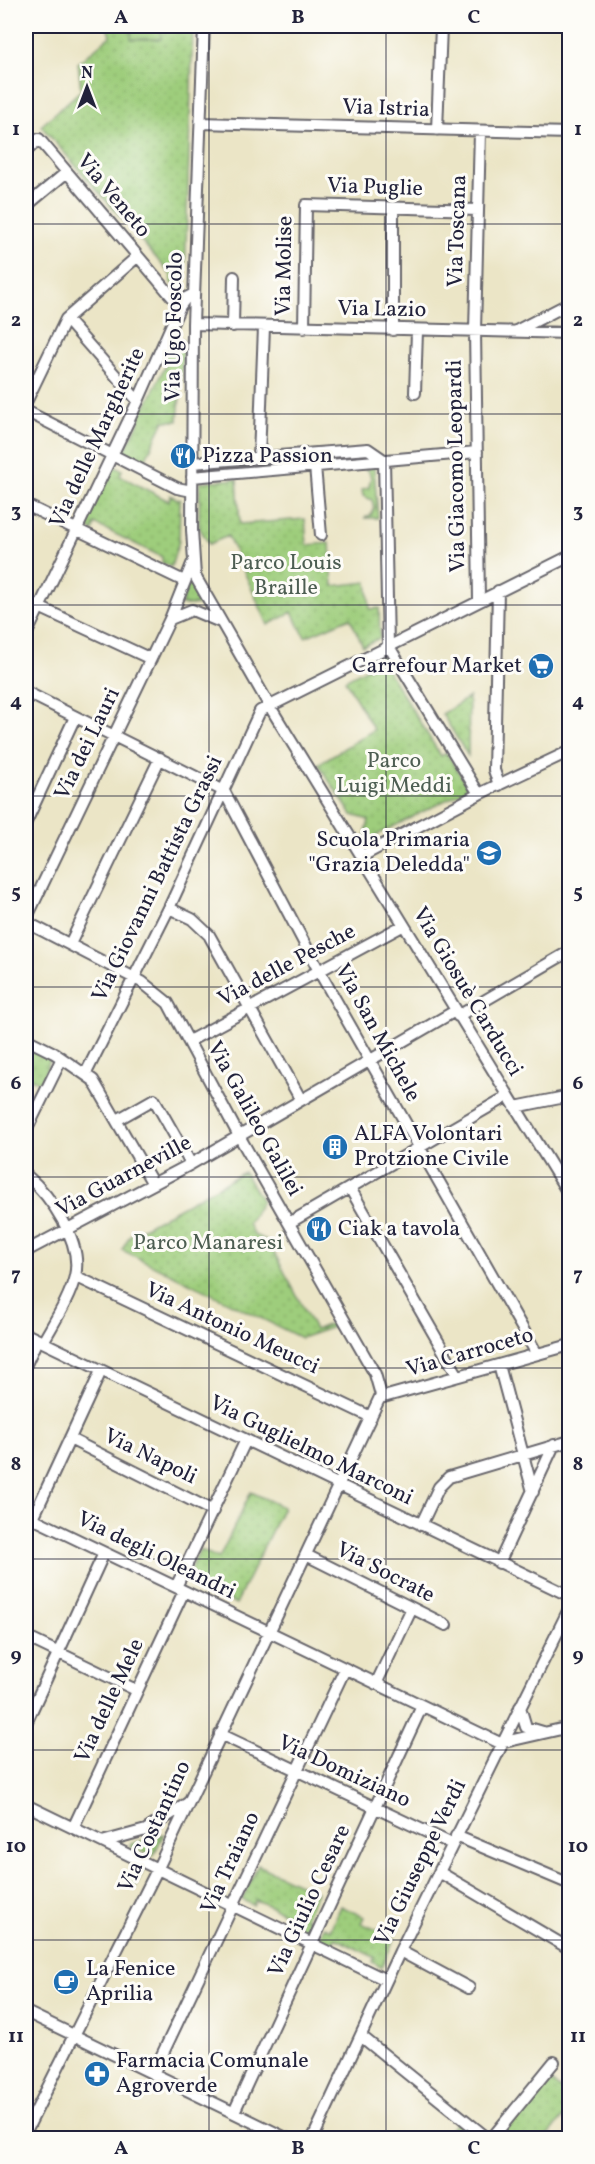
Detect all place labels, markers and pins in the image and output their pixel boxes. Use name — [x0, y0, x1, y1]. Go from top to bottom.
restaurant icon: Pizza Passion — [168, 441, 198, 471]
place label: Pizza Passion — [202, 441, 333, 472]
place label: Carrefour Market — [352, 651, 522, 682]
supermarket icon: Carrefour Market — [526, 651, 556, 681]
place label: Scuola Primaria "Grazia Deledda" — [308, 825, 470, 881]
school or university icon: Scuola Primaria "Grazia Deledda" — [474, 838, 504, 868]
place label: ALFA Volontari Protzione Civile — [354, 1119, 509, 1175]
building icon: ALFA Volontari Protzione Civile — [320, 1132, 350, 1162]
restaurant icon: Ciak a tavola — [304, 1214, 334, 1244]
place label: Ciak a tavola — [338, 1214, 460, 1245]
place label: La Fenice Aprilia — [86, 1954, 175, 2010]
cafe icon: La Fenice Aprilia — [51, 1967, 81, 1997]
place label: Farmacia Comunale Agroverde — [116, 2046, 309, 2102]
pharmacy icon: Farmacia Comunale Agroverde — [82, 2059, 112, 2089]

